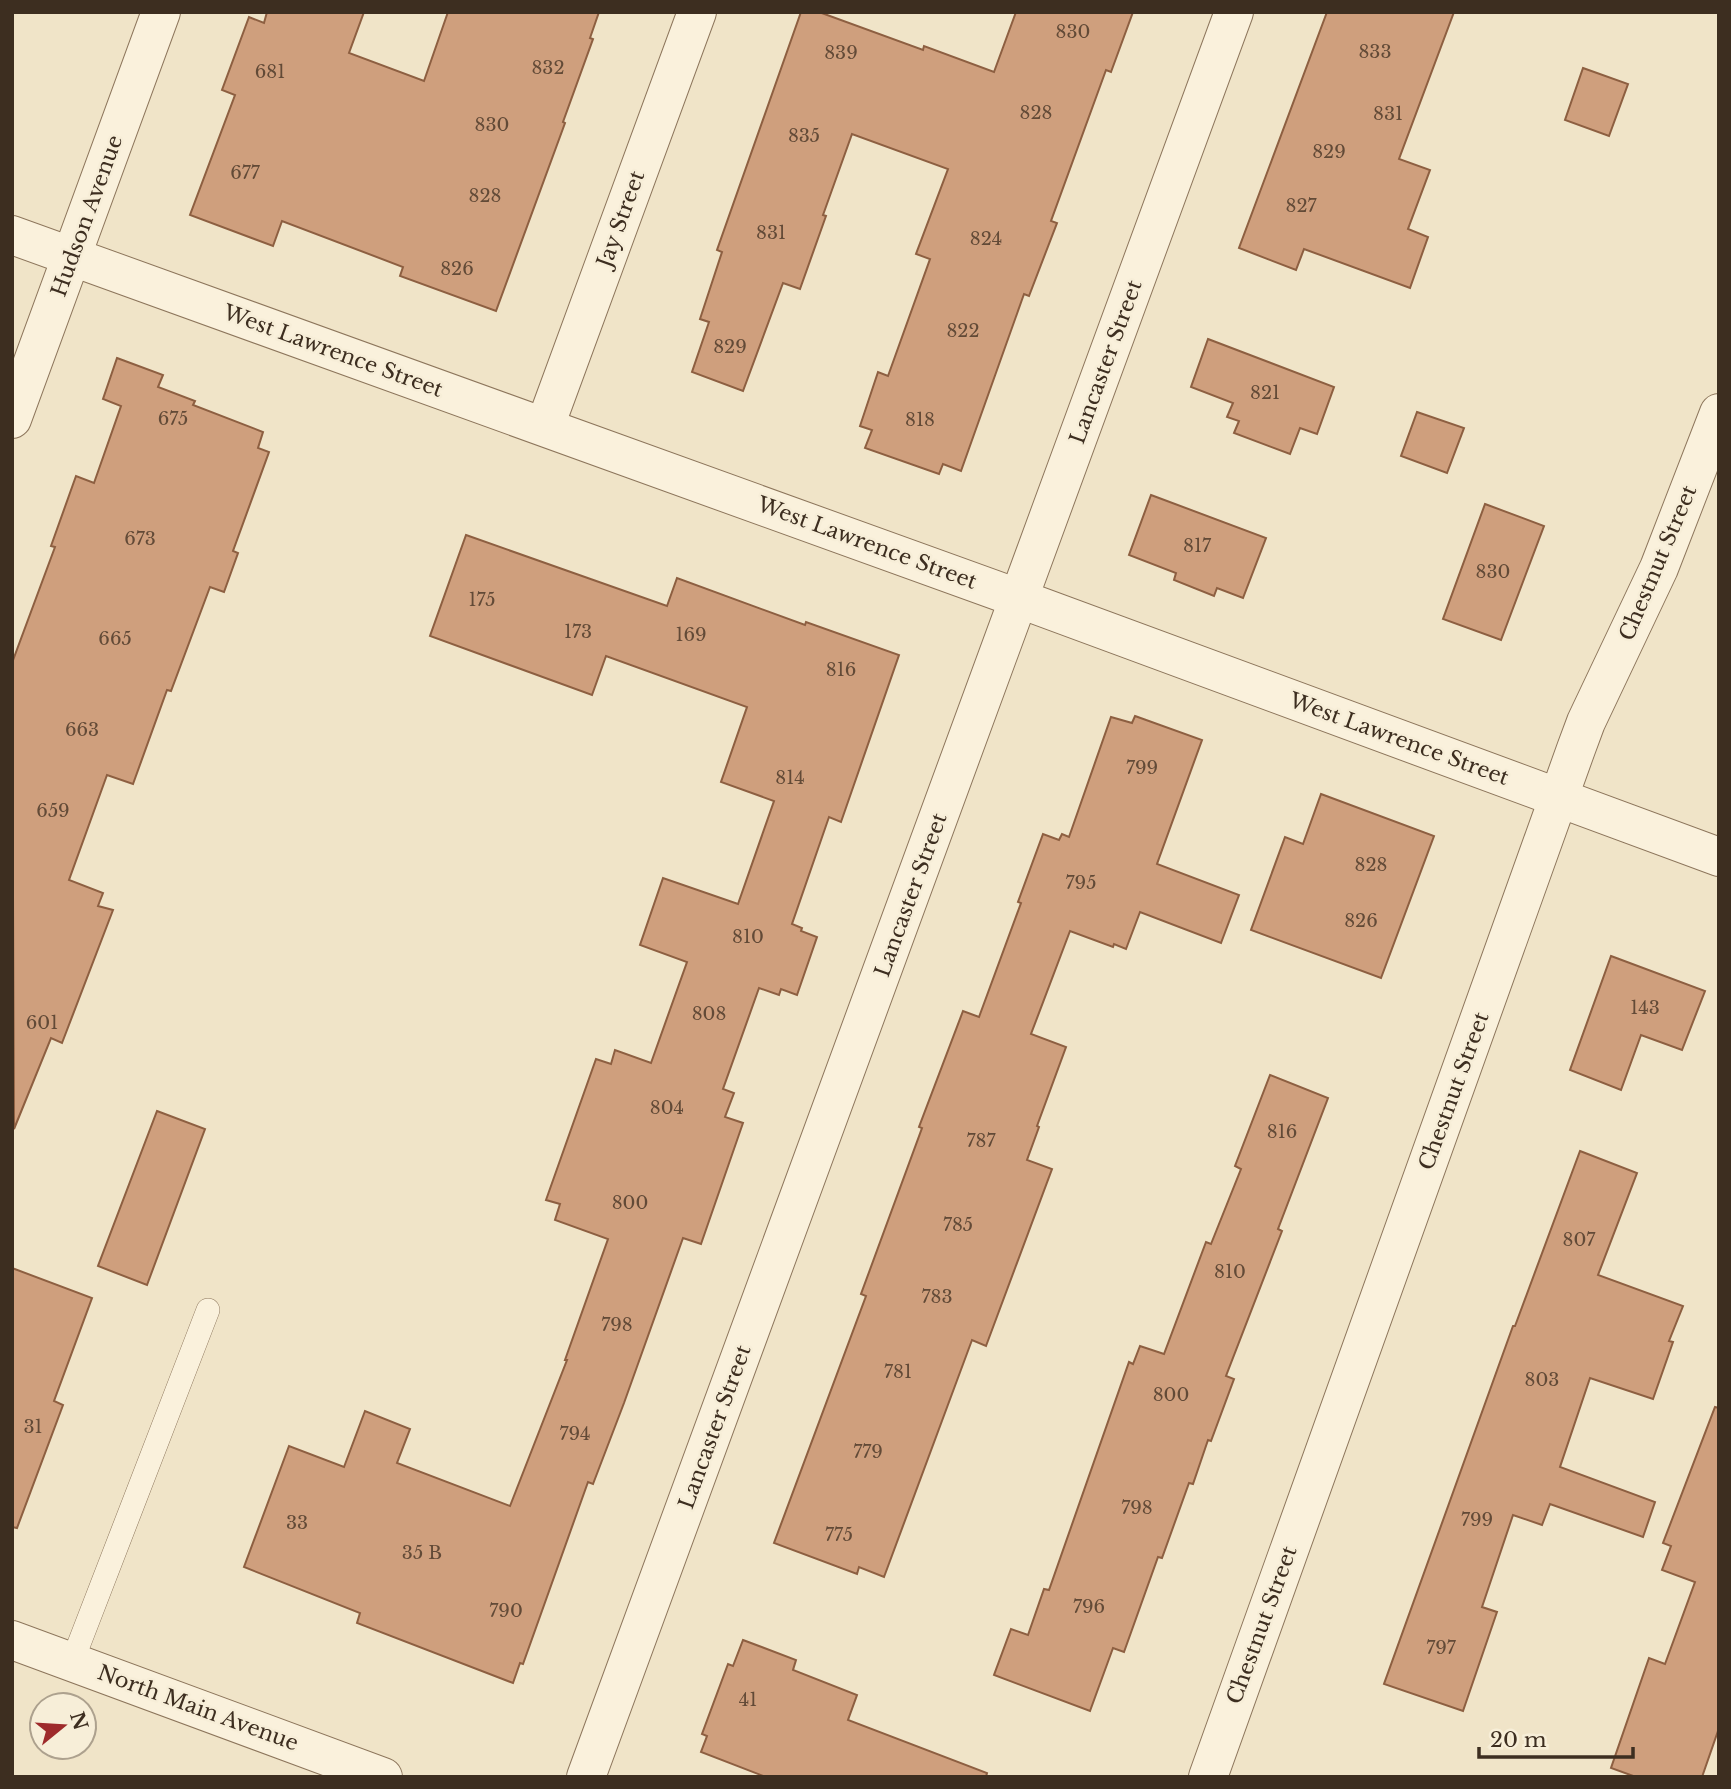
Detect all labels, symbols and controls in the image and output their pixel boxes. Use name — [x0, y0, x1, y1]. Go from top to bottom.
house number: 830 — [1056, 21, 1090, 43]
house number: 833 — [1358, 41, 1392, 63]
house number: 839 — [824, 42, 858, 64]
house number: 832 — [531, 57, 565, 79]
house number: 681 — [255, 61, 285, 83]
house number: 828 — [1020, 102, 1052, 124]
house number: 831 — [1373, 103, 1403, 125]
house number: 830 — [475, 114, 509, 136]
house number: 835 — [788, 125, 820, 147]
street label: Hudson Avenue — [46, 132, 128, 300]
house number: 829 — [1312, 141, 1346, 163]
house number: 677 — [230, 162, 261, 184]
street label: Jay Street — [591, 167, 650, 274]
house number: 828 — [469, 185, 501, 207]
house number: 827 — [1285, 195, 1317, 217]
house number: 831 — [756, 222, 786, 244]
house number: 824 — [970, 228, 1002, 250]
house number: 826 — [440, 258, 474, 280]
street label: Lancaster Street — [1064, 276, 1148, 447]
street label: West Lawrence Street — [219, 299, 446, 403]
house number: 822 — [946, 320, 980, 342]
house number: 829 — [713, 336, 747, 358]
house number: 821 — [1250, 382, 1280, 404]
house number: 675 — [158, 408, 188, 430]
house number: 818 — [905, 409, 935, 431]
street label: Chestnut Street — [1614, 481, 1703, 645]
street label: West Lawrence Street — [753, 491, 980, 595]
house number: 673 — [124, 528, 156, 550]
house number: 817 — [1183, 535, 1212, 557]
house number: 830 — [1476, 561, 1510, 583]
house number: 175 — [468, 589, 496, 611]
house number: 173 — [564, 621, 592, 643]
house number: 169 — [675, 624, 707, 646]
house number: 665 — [98, 628, 132, 650]
house number: 816 — [826, 659, 856, 681]
street label: West Lawrence Street — [1285, 687, 1512, 791]
house number: 663 — [65, 719, 99, 741]
house number: 799 — [1126, 757, 1158, 779]
house number: 814 — [775, 767, 805, 789]
house number: 659 — [36, 800, 70, 822]
street label: Lancaster Street — [869, 809, 953, 980]
house number: 828 — [1355, 854, 1387, 876]
house number: 795 — [1066, 872, 1096, 894]
house number: 826 — [1344, 910, 1378, 932]
house number: 810 — [732, 926, 764, 948]
house number: 143 — [1630, 997, 1660, 1019]
house number: 808 — [692, 1003, 726, 1025]
street label: Chestnut Street — [1413, 1008, 1495, 1174]
house number: 601 — [26, 1012, 58, 1034]
house number: 804 — [650, 1097, 684, 1119]
house number: 816 — [1267, 1121, 1297, 1143]
house number: 787 — [967, 1130, 996, 1152]
house number: 800 — [612, 1192, 648, 1214]
house number: 785 — [943, 1214, 973, 1236]
house number: 807 — [1563, 1229, 1596, 1251]
house number: 810 — [1214, 1261, 1246, 1283]
house number: 783 — [921, 1286, 953, 1308]
house number: 798 — [601, 1314, 633, 1336]
street label: Lancaster Street — [673, 1341, 757, 1512]
house number: 781 — [884, 1361, 912, 1383]
house number: 803 — [1525, 1369, 1559, 1391]
house number: 800 — [1153, 1384, 1189, 1406]
house number: 31 — [23, 1416, 43, 1438]
house number: 794 — [559, 1423, 591, 1445]
house number: 779 — [853, 1441, 883, 1463]
house number: 798 — [1121, 1497, 1153, 1519]
house number: 799 — [1461, 1509, 1493, 1531]
house number: 33 — [286, 1512, 308, 1534]
house number: 775 — [825, 1524, 853, 1546]
house number: 35 B — [402, 1542, 442, 1564]
street label: Chestnut Street — [1221, 1542, 1303, 1708]
house number: 796 — [1073, 1596, 1105, 1618]
house number: 790 — [489, 1600, 523, 1622]
house number: 797 — [1426, 1637, 1457, 1659]
street label: North Main Avenue — [94, 1660, 302, 1756]
house number: 41 — [739, 1689, 757, 1711]
north arrow — [28, 1691, 98, 1761]
text: N — [65, 1709, 92, 1733]
scale bar — [1479, 1716, 1633, 1760]
text: 20 m — [1490, 1727, 1547, 1753]

